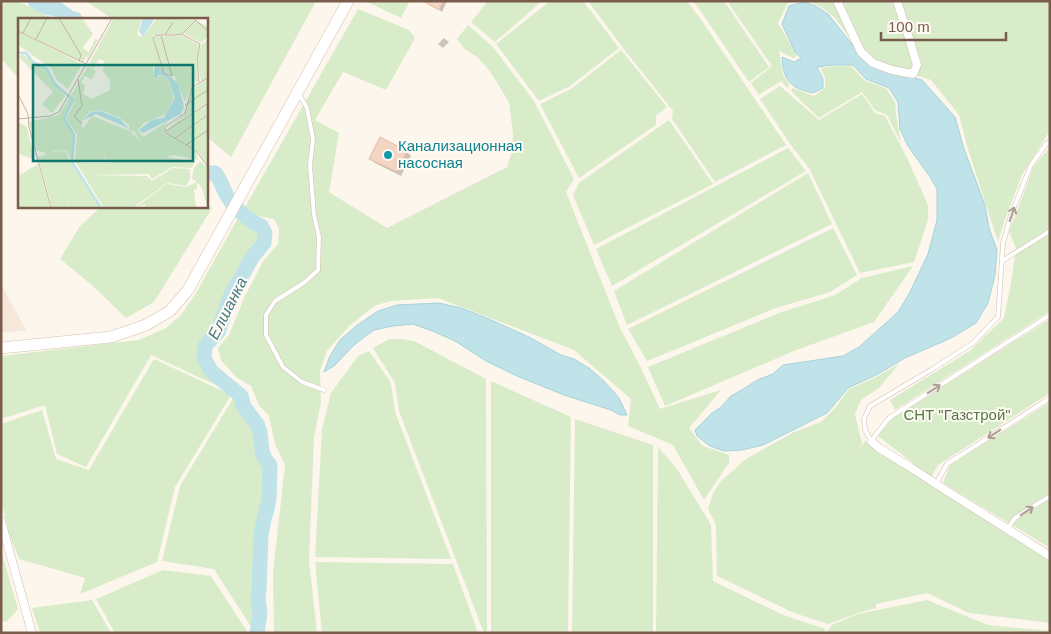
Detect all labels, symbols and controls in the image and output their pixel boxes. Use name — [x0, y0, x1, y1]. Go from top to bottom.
scale bar — [881, 10, 1006, 42]
inset map — [18, 18, 208, 208]
text: 100 m — [888, 18, 930, 35]
place label: Канализационная насосная — [398, 137, 522, 171]
marker: Канализационная насосная — [382, 149, 394, 161]
one-way arrow — [1008, 207, 1017, 222]
water label: Елшанка — [205, 274, 250, 342]
one-way arrow — [927, 384, 941, 394]
park label: СНТ "Газстрой" — [903, 406, 1011, 423]
one-way arrow — [987, 429, 1001, 439]
one-way arrow — [1019, 506, 1033, 516]

